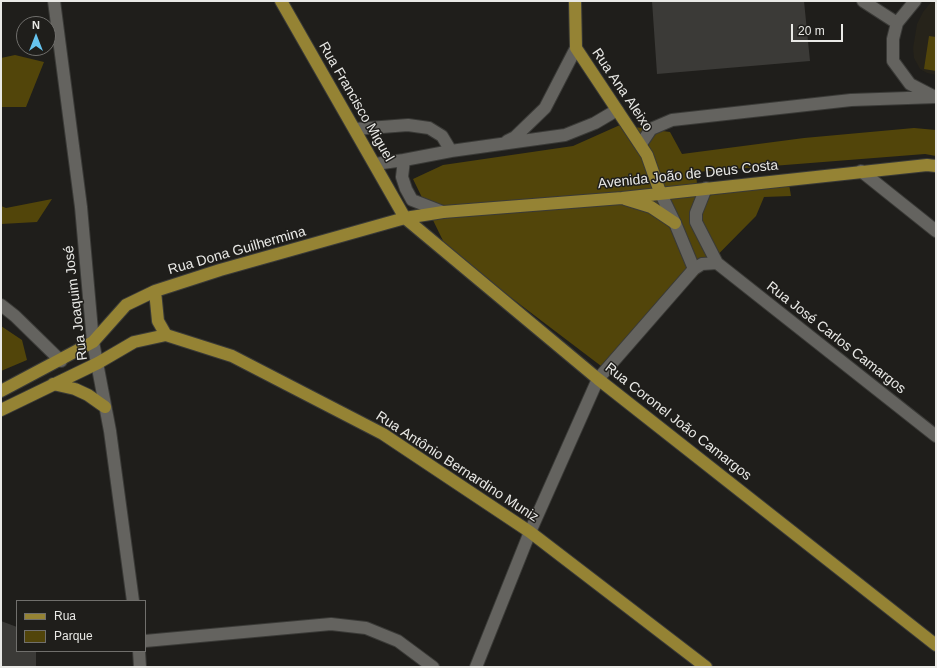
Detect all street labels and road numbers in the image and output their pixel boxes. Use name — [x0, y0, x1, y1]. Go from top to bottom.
street label: Rua Francisco Miguel — [315, 39, 397, 165]
street label: Rua Ana Aleixo — [588, 45, 656, 135]
street label: Avenida João de Deus Costa — [597, 157, 779, 193]
street label: Rua Dona Guilhermina — [166, 223, 308, 279]
street label: Rua Joaquim José — [61, 244, 91, 362]
street label: Rua José Carlos Camargos — [763, 278, 909, 398]
street label: Rua Coronel João Camargos — [601, 360, 755, 484]
street label: Rua Antônio Bernardino Muniz — [372, 408, 542, 526]

